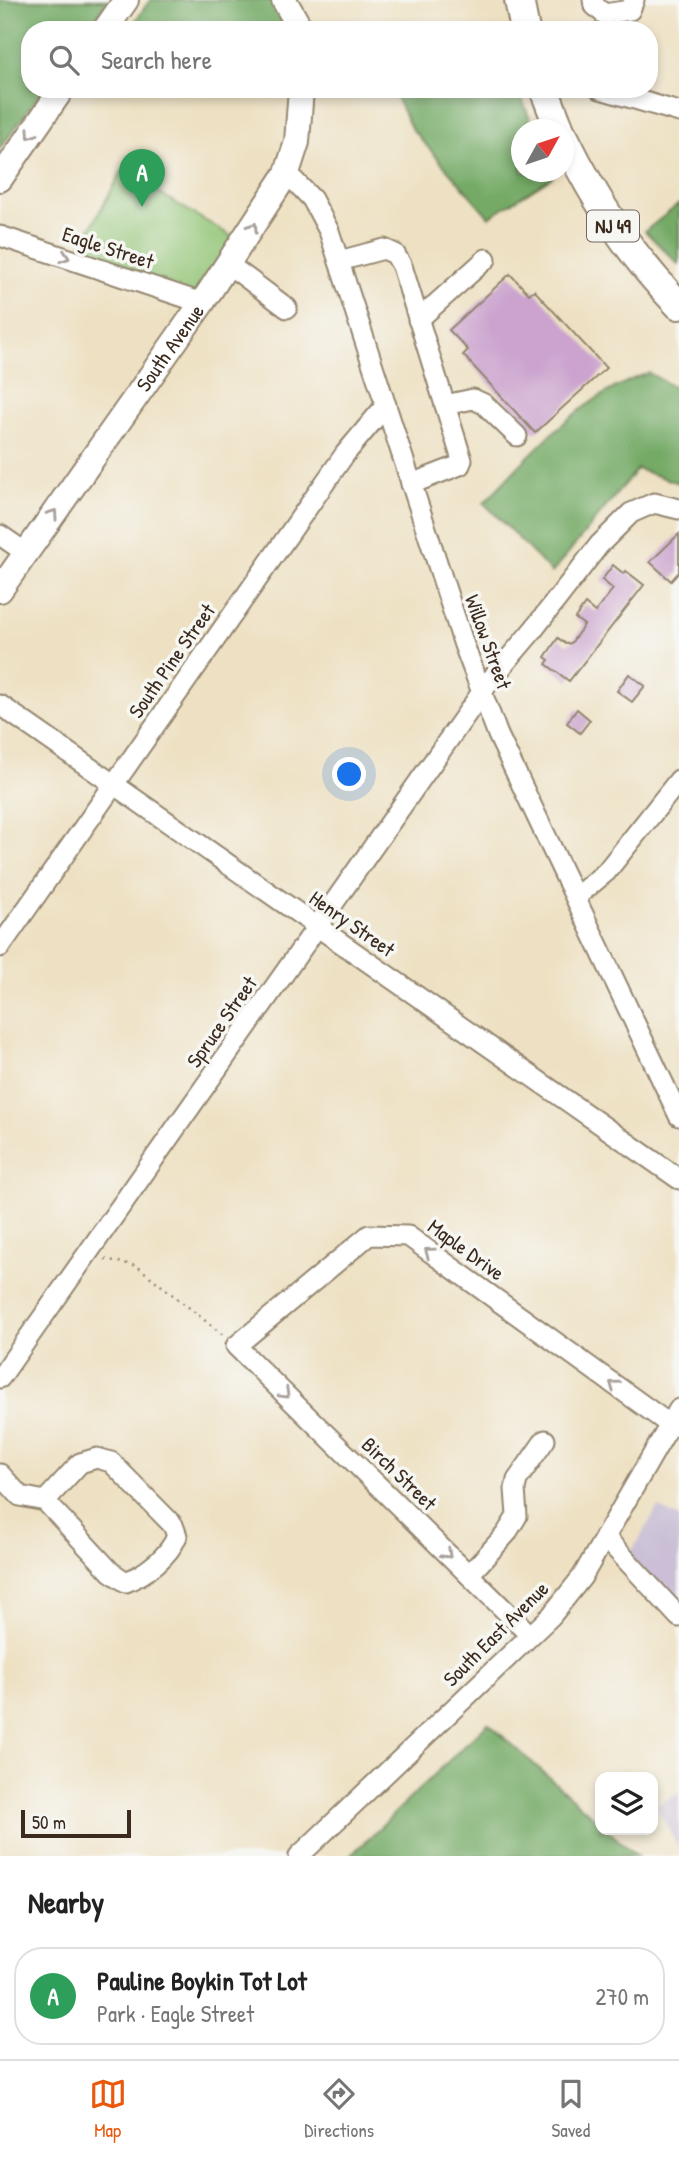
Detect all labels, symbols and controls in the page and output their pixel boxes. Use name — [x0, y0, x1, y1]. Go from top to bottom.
search box — [21, 21, 658, 98]
icon: search — [45, 41, 83, 79]
text: Search here — [101, 42, 212, 77]
north arrow — [511, 119, 574, 182]
one-way arrow — [27, 126, 39, 139]
pin: A — [119, 149, 165, 207]
road number: NJ 49 — [587, 210, 639, 242]
street label: Eagle Street — [59, 219, 158, 276]
one-way arrow — [245, 221, 258, 234]
one-way arrow — [58, 249, 70, 264]
street label: South Avenue — [129, 298, 211, 397]
one-way arrow — [45, 509, 57, 522]
street label: Willow Street — [458, 591, 519, 694]
street label: South Pine Street — [121, 597, 222, 724]
your location — [332, 757, 366, 791]
street label: Henry Street — [304, 883, 402, 964]
street label: Spruce Street — [180, 970, 264, 1073]
street label: Maple Drive — [422, 1212, 510, 1287]
one-way arrow — [424, 1248, 437, 1260]
one-way arrow — [609, 1380, 622, 1393]
one-way arrow — [277, 1386, 290, 1399]
street label: Birch Street — [355, 1431, 444, 1517]
one-way arrow — [439, 1545, 452, 1558]
street label: South East Avenue — [436, 1574, 555, 1693]
map controls — [595, 1772, 658, 1835]
button: layers — [595, 1772, 658, 1835]
scale bar — [21, 1807, 131, 1839]
text: 50 m — [32, 1809, 66, 1835]
text: Nearby — [28, 1882, 104, 1922]
text: Pauline Boykin Tot Lot — [97, 1963, 307, 1998]
text: A — [47, 1981, 59, 2012]
text: 270 m — [596, 1981, 649, 2012]
text: Park · Eagle Street — [97, 1998, 254, 2029]
tab: Map — [89, 2075, 127, 2143]
tab: Directions — [304, 2075, 374, 2143]
tab: Saved — [552, 2075, 590, 2143]

